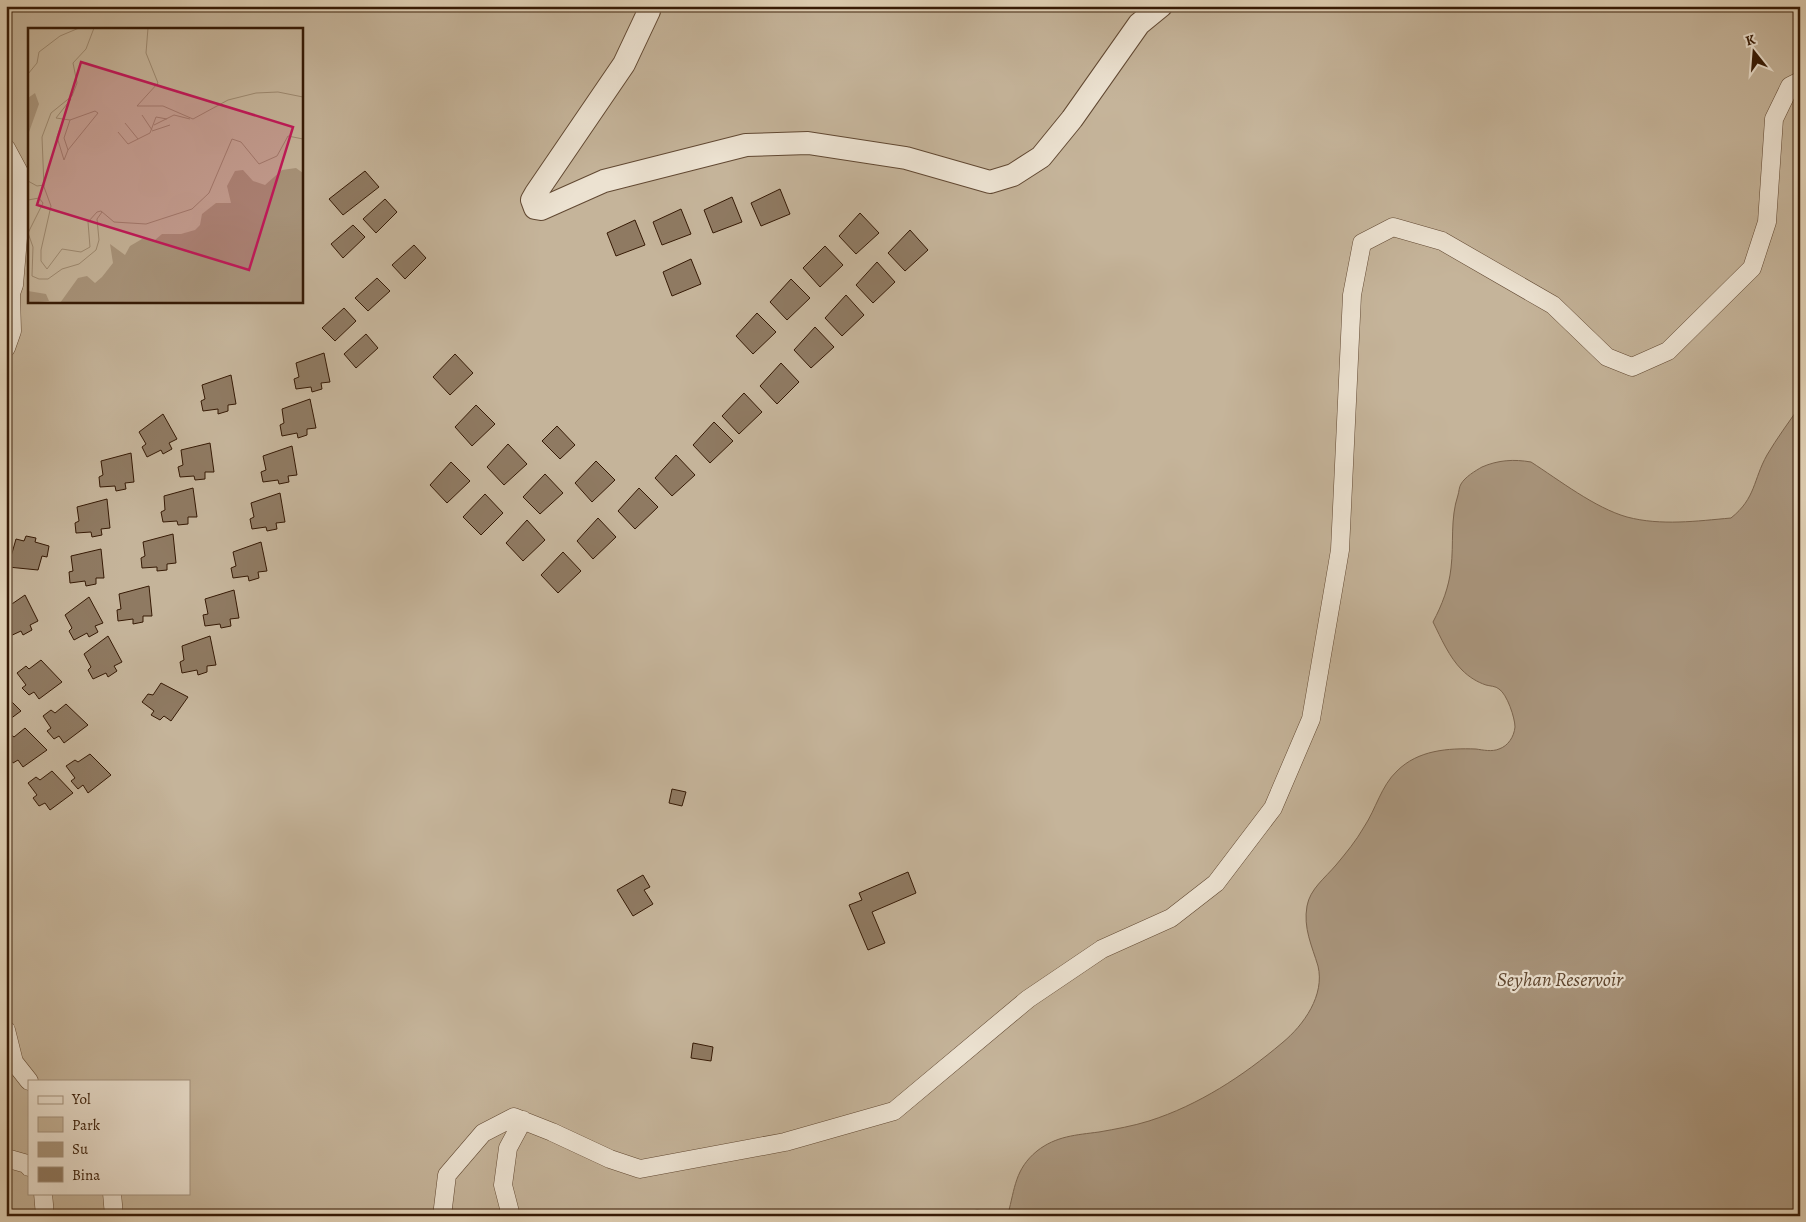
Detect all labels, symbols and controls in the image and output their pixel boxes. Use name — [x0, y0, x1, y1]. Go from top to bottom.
inset map — [28, 28, 302, 302]
north arrow — [1728, 28, 1778, 78]
text: K — [1743, 29, 1758, 50]
water label: Seyhan Reservoir — [1497, 966, 1624, 993]
legend — [28, 1080, 190, 1194]
text: Yol — [71, 1089, 91, 1109]
text: Park — [72, 1115, 101, 1135]
text: Su — [72, 1139, 89, 1159]
text: Bina — [72, 1165, 100, 1185]

